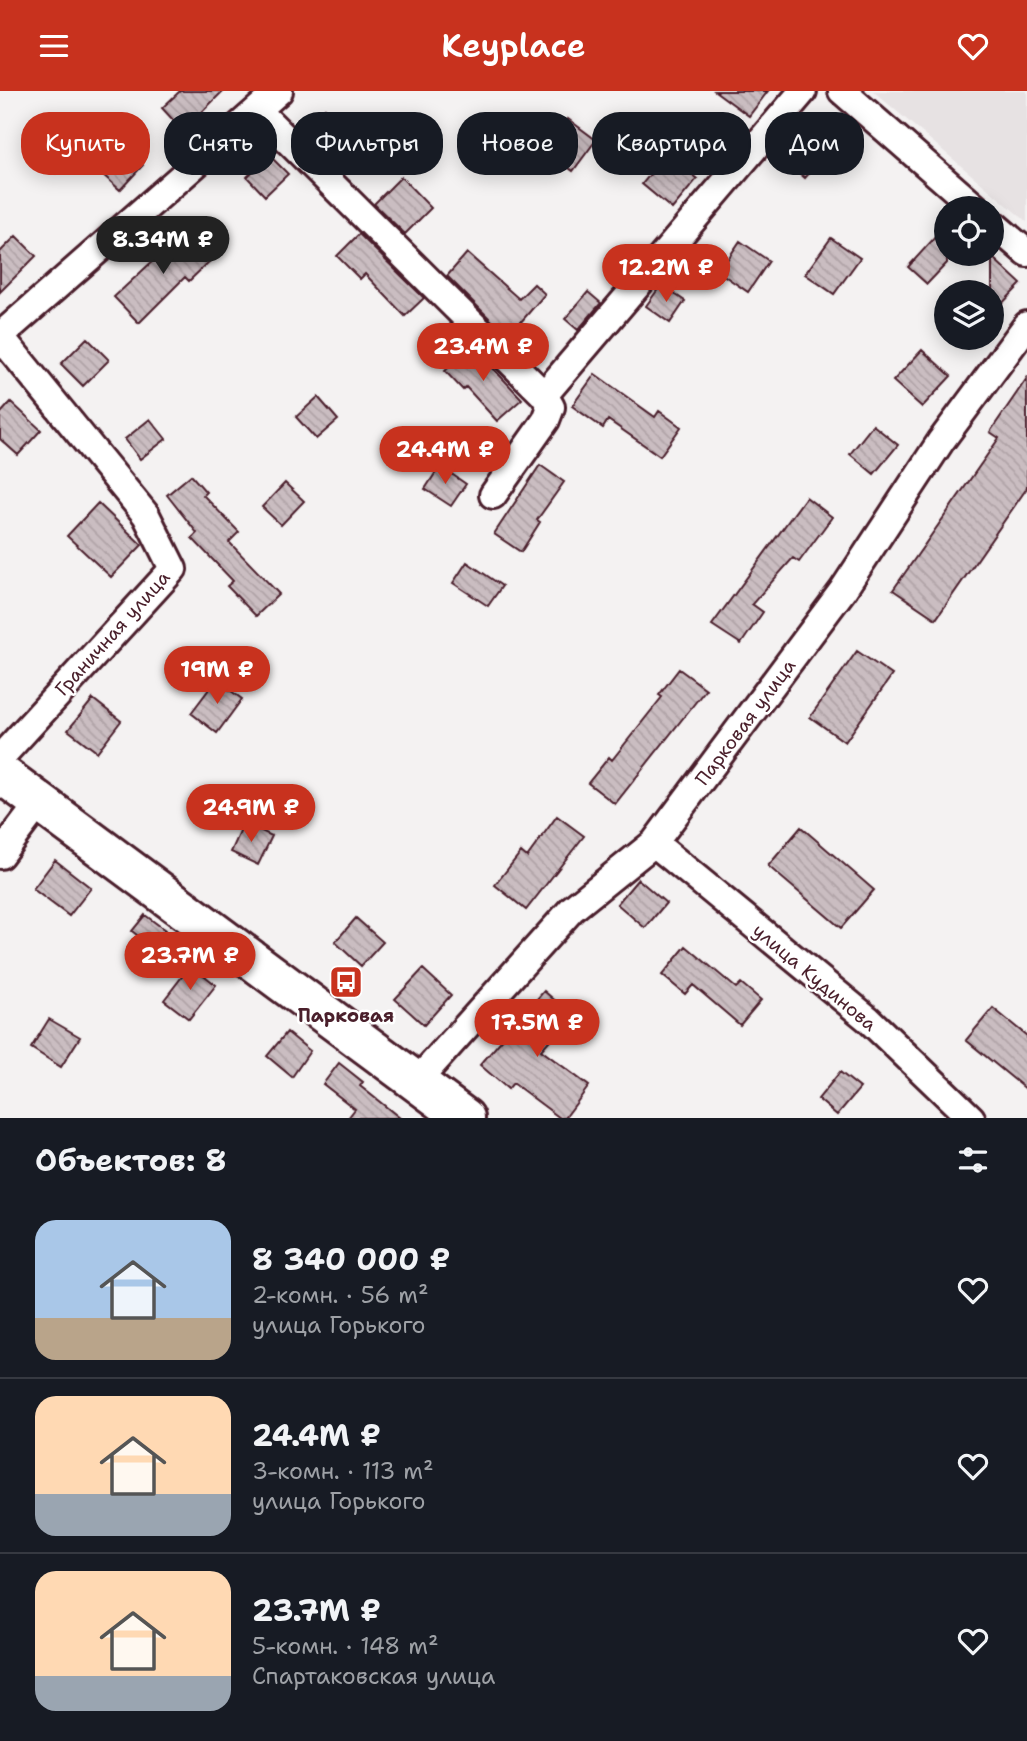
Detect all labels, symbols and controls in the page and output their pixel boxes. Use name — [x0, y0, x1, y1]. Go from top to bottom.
text: Keyplace — [441, 24, 586, 67]
icon: menu — [35, 27, 73, 65]
icon: heart — [954, 27, 992, 65]
chip: Купить — [21, 112, 150, 175]
chip: Снять — [164, 112, 277, 175]
chip: Фильтры — [291, 112, 443, 175]
chip: Новое — [457, 112, 578, 175]
chip: Квартира — [592, 112, 751, 175]
chip: Дом — [765, 112, 864, 175]
map controls — [934, 196, 1004, 350]
button: locate — [934, 196, 1004, 266]
pin: 8.34M ₽ — [98, 216, 228, 276]
text: 8.34M ₽ — [112, 224, 214, 254]
pin: 12.2M ₽ — [601, 245, 731, 304]
text: 12.2M ₽ — [618, 252, 714, 282]
button: layers — [934, 280, 1004, 350]
pin: 23.4M ₽ — [418, 323, 548, 383]
text: 23.4M ₽ — [433, 331, 533, 361]
pin: 24.4M ₽ — [380, 427, 510, 486]
text: 24.4M ₽ — [396, 434, 494, 464]
street label: Граничная улица — [49, 565, 176, 701]
pin: 19M ₽ — [168, 647, 266, 706]
text: 19M ₽ — [180, 654, 254, 684]
street label: Парковая улица — [690, 654, 801, 791]
pin: 24.9M ₽ — [186, 785, 316, 844]
text: 24.9M ₽ — [202, 792, 300, 822]
street label: улица Кудинова — [747, 918, 882, 1037]
pin: 23.7M ₽ — [125, 933, 255, 992]
text: 23.7M ₽ — [141, 940, 239, 970]
bus stop icon: Парковая — [327, 963, 365, 1001]
pin: 17.5M ₽ — [472, 999, 602, 1059]
place label: Парковая — [298, 1003, 394, 1028]
text: 17.5M ₽ — [491, 1007, 583, 1037]
text: Объектов: 8 — [35, 1140, 227, 1181]
icon: filters — [954, 1141, 992, 1179]
text: 8 340 000 ₽ — [252, 1239, 451, 1280]
icon: home — [91, 1248, 175, 1332]
icon: heart — [954, 1271, 992, 1309]
text: 2-комн. · 56 m² — [252, 1280, 429, 1310]
text: улица Горького — [252, 1310, 426, 1340]
text: 24.4M ₽ — [252, 1415, 381, 1456]
icon: home — [91, 1424, 175, 1508]
icon: heart — [954, 1447, 992, 1485]
text: 3-комн. · 113 m² — [252, 1456, 434, 1486]
text: улица Горького — [252, 1486, 426, 1516]
text: 23.7M ₽ — [252, 1590, 381, 1631]
icon: home — [91, 1599, 175, 1683]
icon: heart — [954, 1622, 992, 1660]
text: 5-комн. · 148 m² — [252, 1631, 439, 1661]
text: Спартаковская улица — [252, 1661, 495, 1691]

